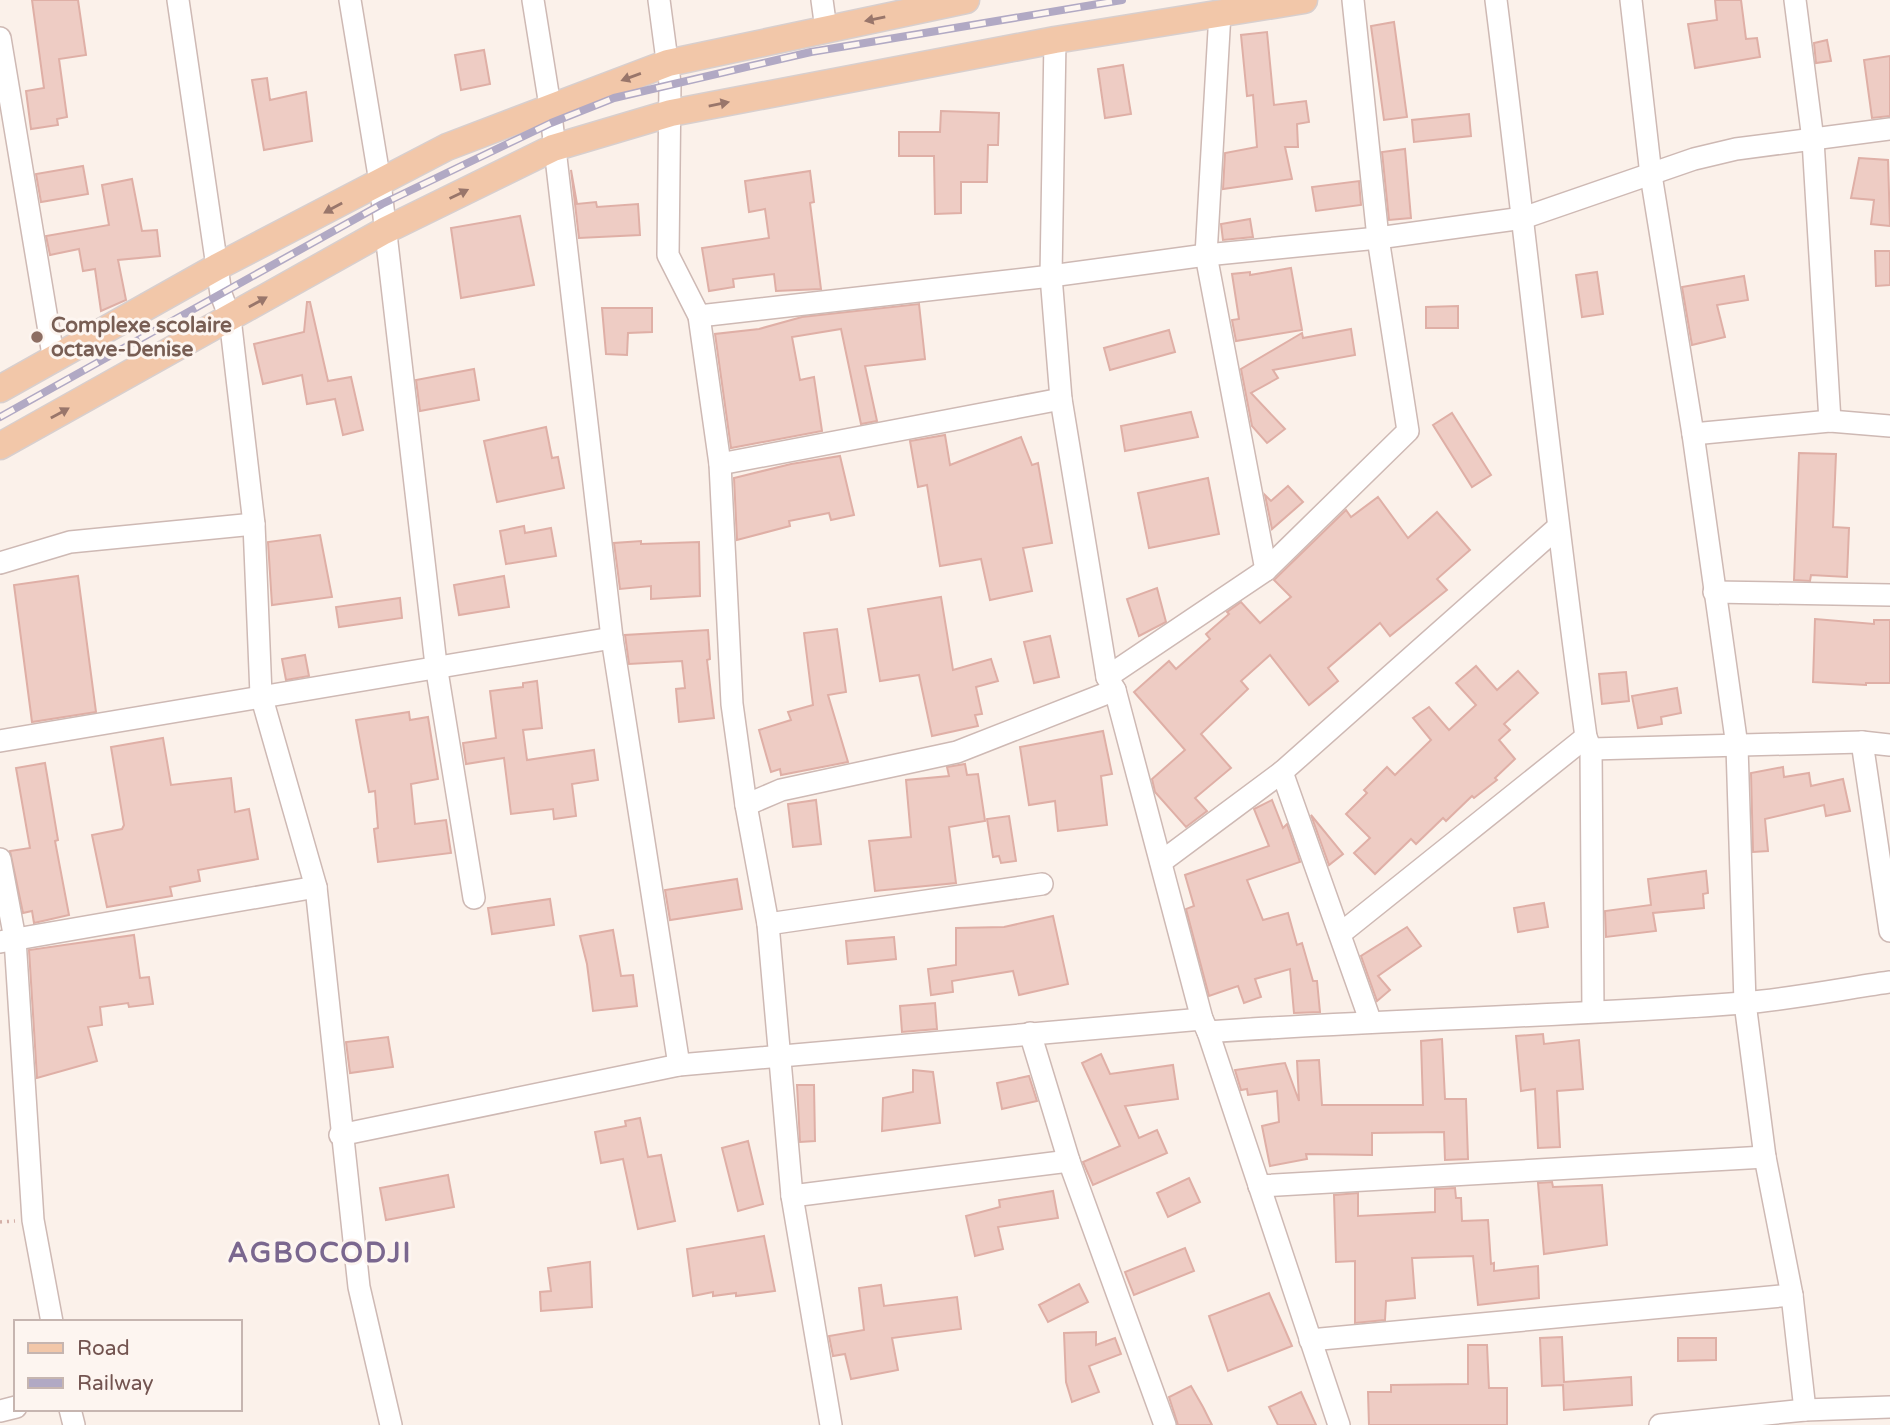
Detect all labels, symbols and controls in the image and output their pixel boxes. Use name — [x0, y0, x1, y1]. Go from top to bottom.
one-way arrow — [864, 13, 886, 24]
one-way arrow — [620, 72, 641, 83]
one-way arrow — [708, 98, 730, 109]
one-way arrow — [449, 189, 469, 200]
one-way arrow — [323, 202, 343, 213]
one-way arrow — [249, 296, 268, 308]
place label: Complexe scolaire octave-Denise — [51, 313, 232, 362]
marker: Complexe scolaire octave-Denise — [29, 329, 45, 345]
one-way arrow — [50, 407, 70, 419]
district label: AGBOCODJI — [228, 1236, 412, 1270]
legend — [14, 1320, 242, 1411]
text: Road — [77, 1336, 130, 1361]
text: Railway — [77, 1371, 154, 1396]

